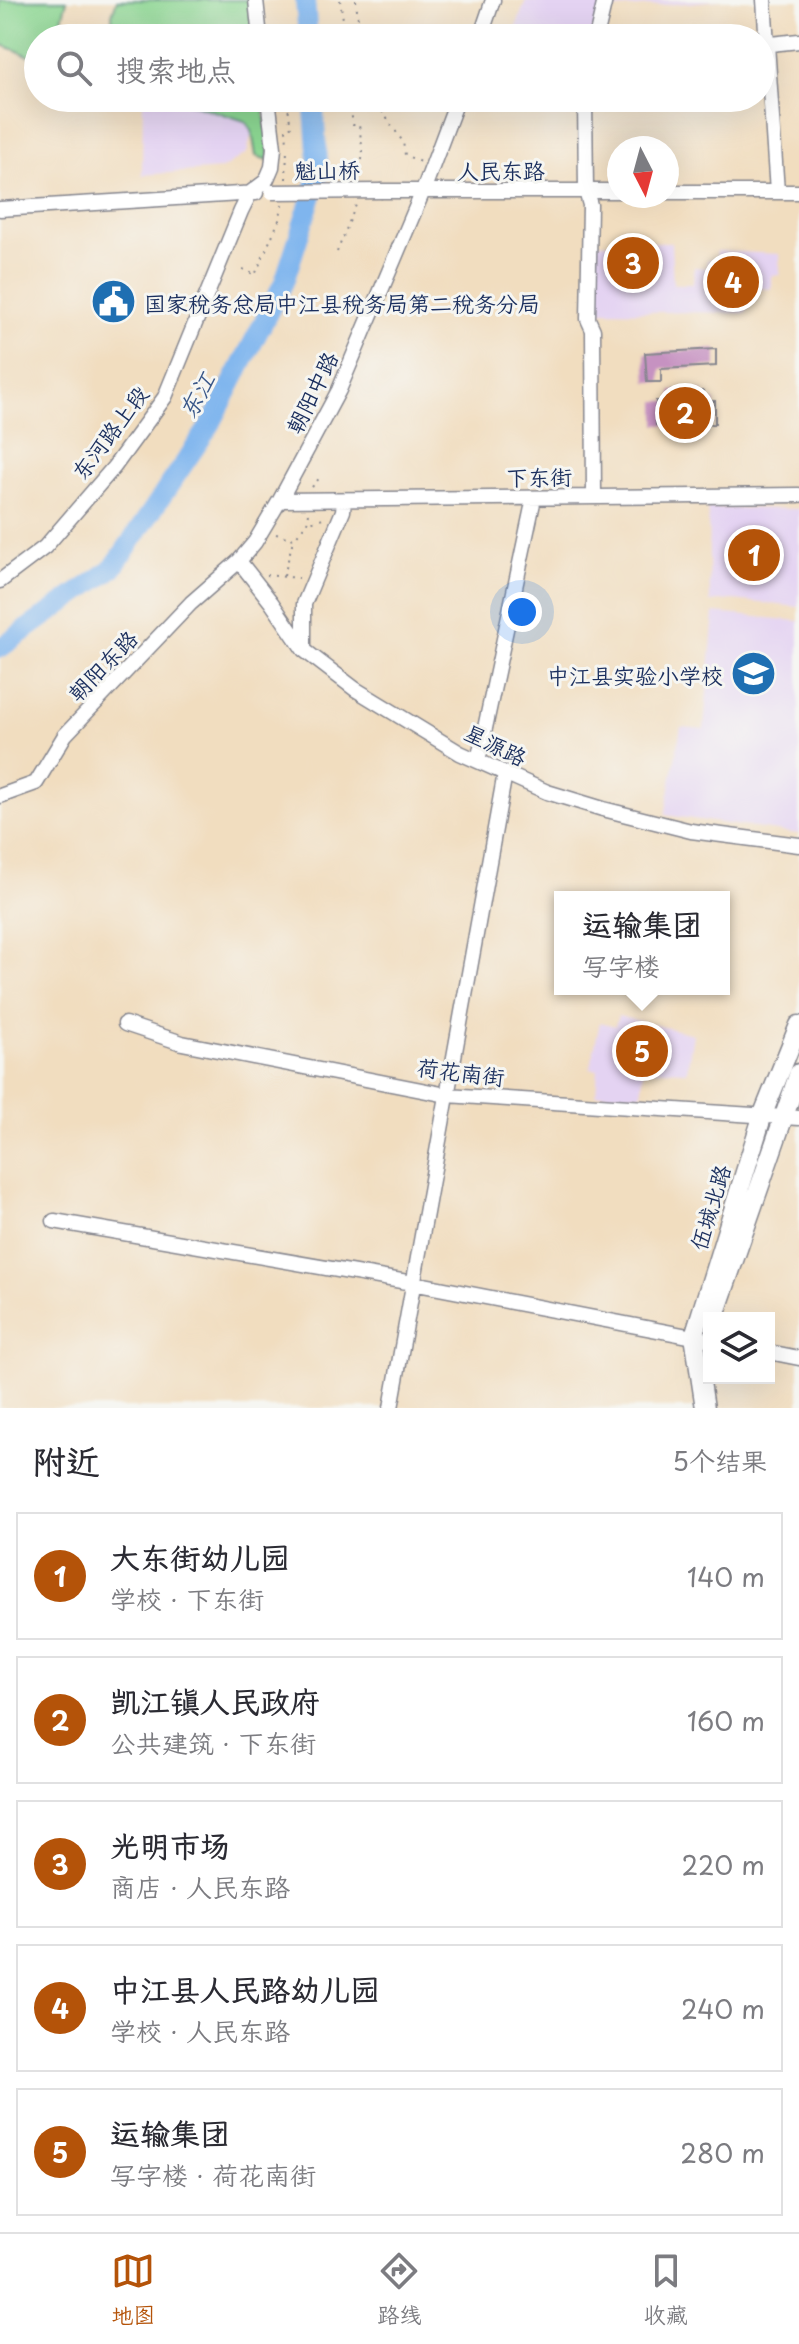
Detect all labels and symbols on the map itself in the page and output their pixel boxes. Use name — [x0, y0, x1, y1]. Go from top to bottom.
north arrow — [607, 136, 679, 208]
street label: 魁山桥 — [294, 152, 360, 186]
street label: 人民东路 — [457, 153, 545, 186]
pin: 3 — [607, 233, 659, 293]
pin: 4 — [707, 252, 759, 312]
public building icon: 国家税务总局中江县税务局第二税务分局 — [89, 278, 137, 326]
place label: 国家税务总局中江县税务局第二税务分局 — [144, 286, 540, 319]
street label: 朝阳中路 — [277, 345, 345, 439]
water label: 东江 — [169, 364, 224, 425]
street label: 东河路上段 — [63, 378, 155, 486]
pin: 2 — [659, 383, 711, 443]
street label: 下东街 — [506, 459, 572, 493]
pin: 1 — [728, 525, 780, 585]
your location — [502, 592, 542, 632]
street label: 朝阳东路 — [60, 622, 144, 708]
school or university icon: 中江县实验小学校 — [730, 650, 778, 698]
place label: 中江县实验小学校 — [547, 658, 723, 691]
street label: 星源路 — [459, 715, 533, 773]
pin: 5 — [616, 1021, 668, 1081]
street label: 荷花南街 — [415, 1049, 507, 1093]
street label: 伍城北路 — [680, 1160, 738, 1254]

